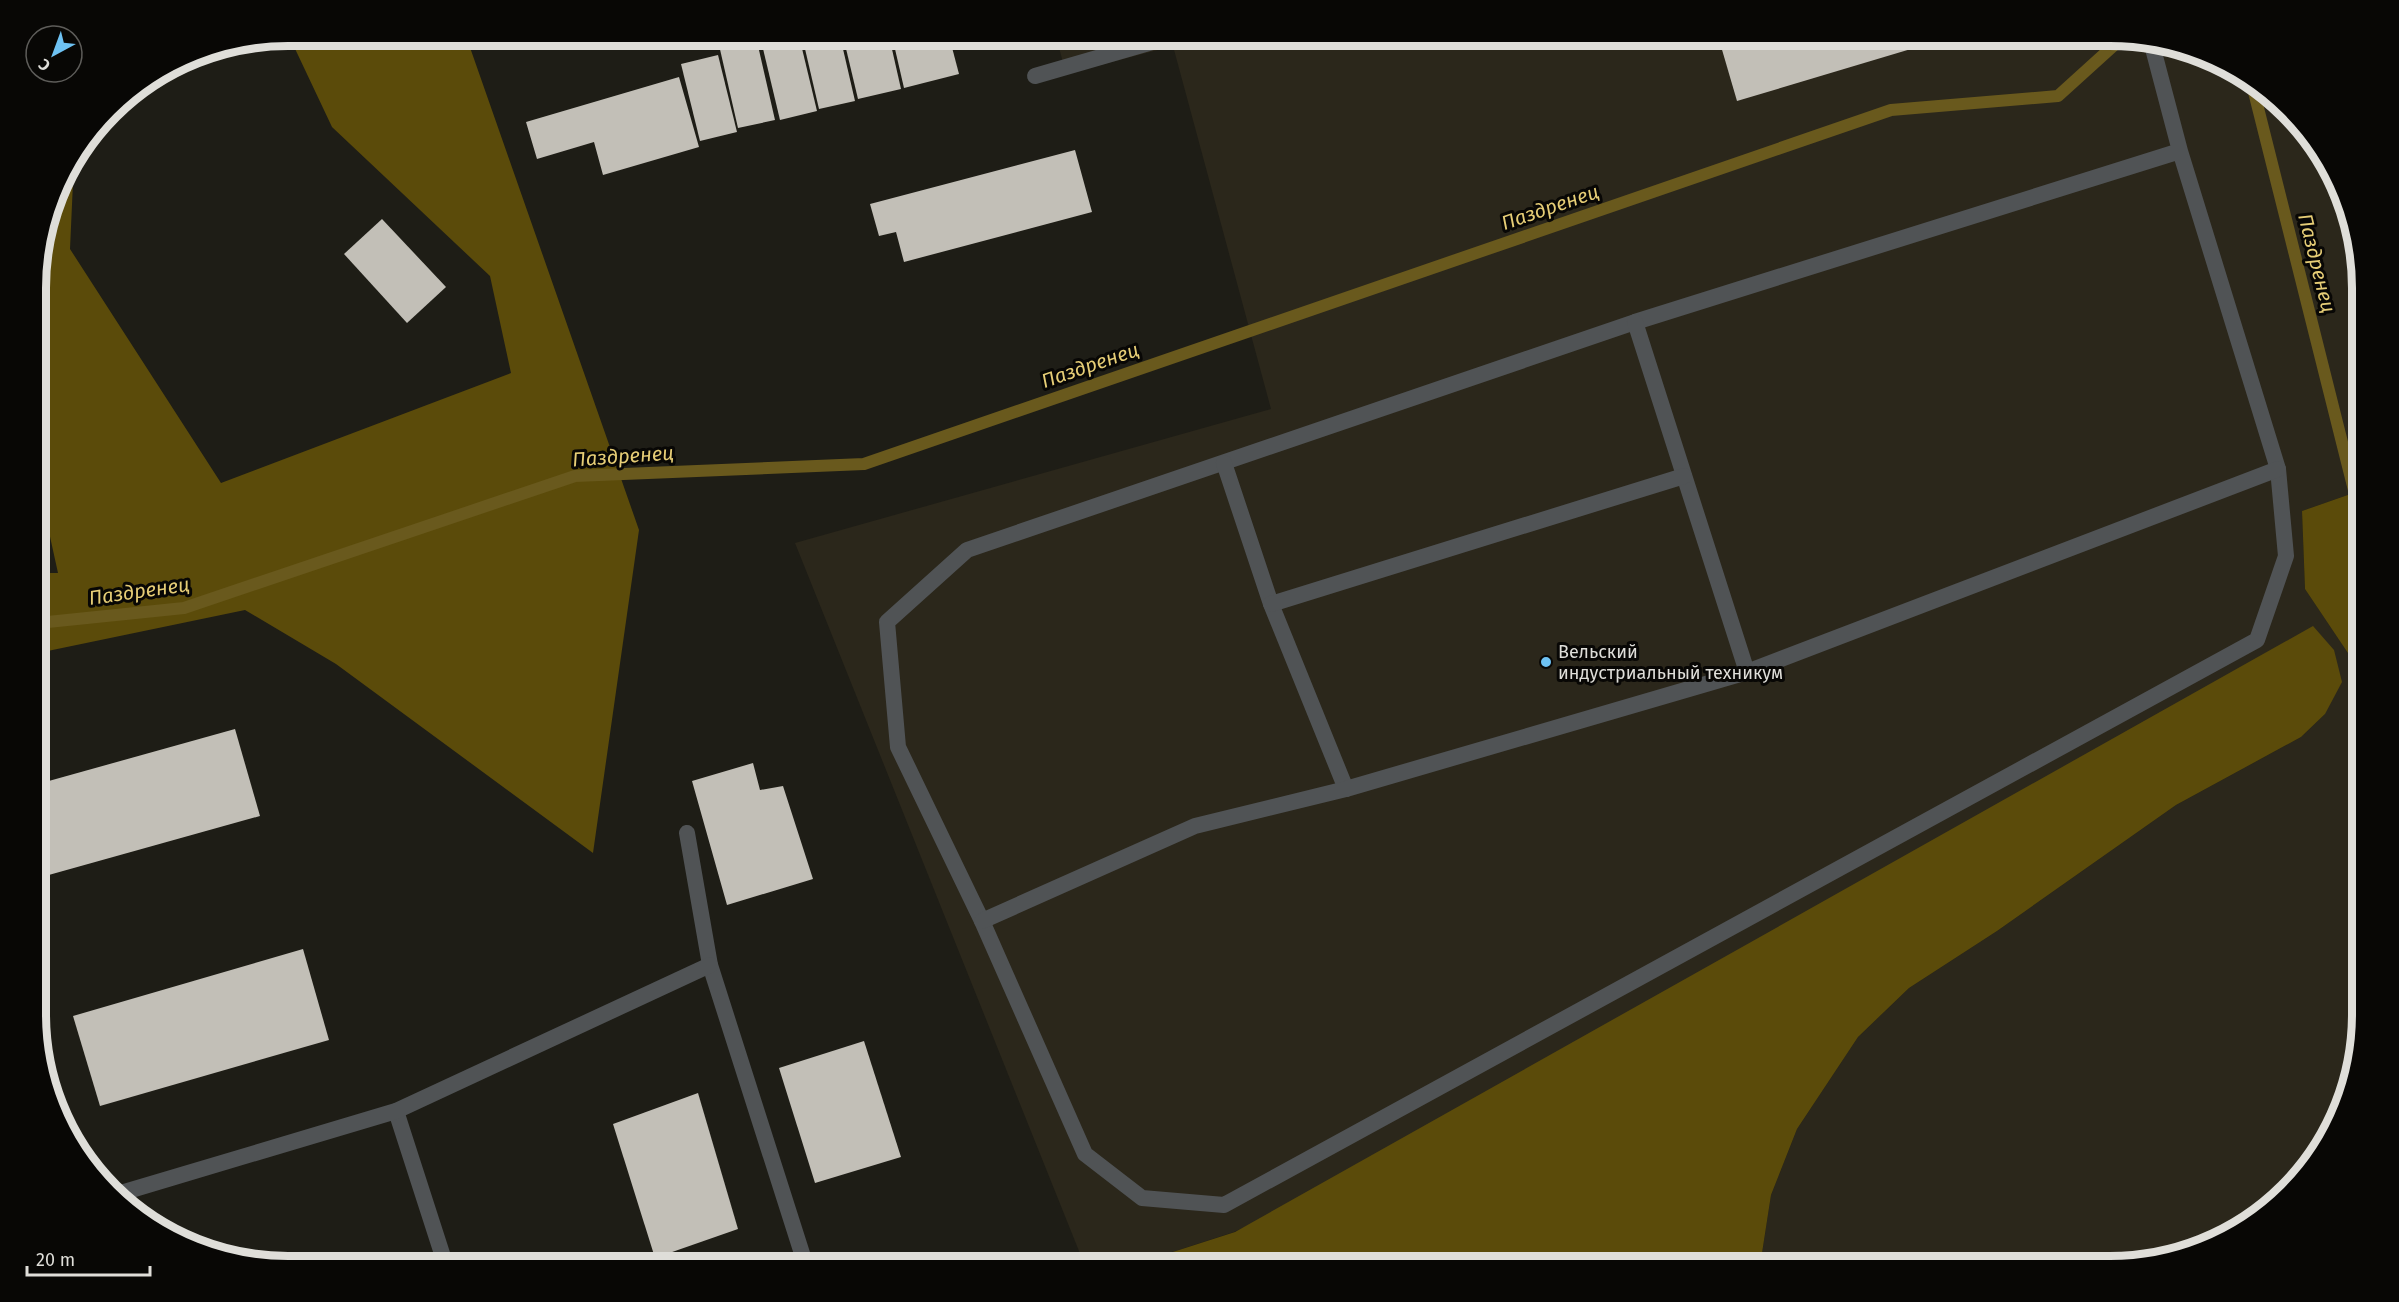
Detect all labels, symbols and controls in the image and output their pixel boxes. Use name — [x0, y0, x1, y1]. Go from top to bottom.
north arrow — [24, 24, 84, 84]
text: С — [34, 54, 54, 75]
water label: Паздренец — [1498, 179, 1602, 235]
water label: Паздренец — [2293, 211, 2341, 315]
water label: Паздренец — [1038, 337, 1142, 393]
water label: Паздренец — [572, 440, 674, 472]
water label: Паздренец — [87, 572, 191, 610]
place label: Вельский индустриальный техникум — [1558, 641, 1783, 684]
marker: Вельский индустриальный техникум — [1539, 655, 1553, 669]
scale bar — [27, 1239, 150, 1277]
text: 20 m — [36, 1249, 75, 1271]

